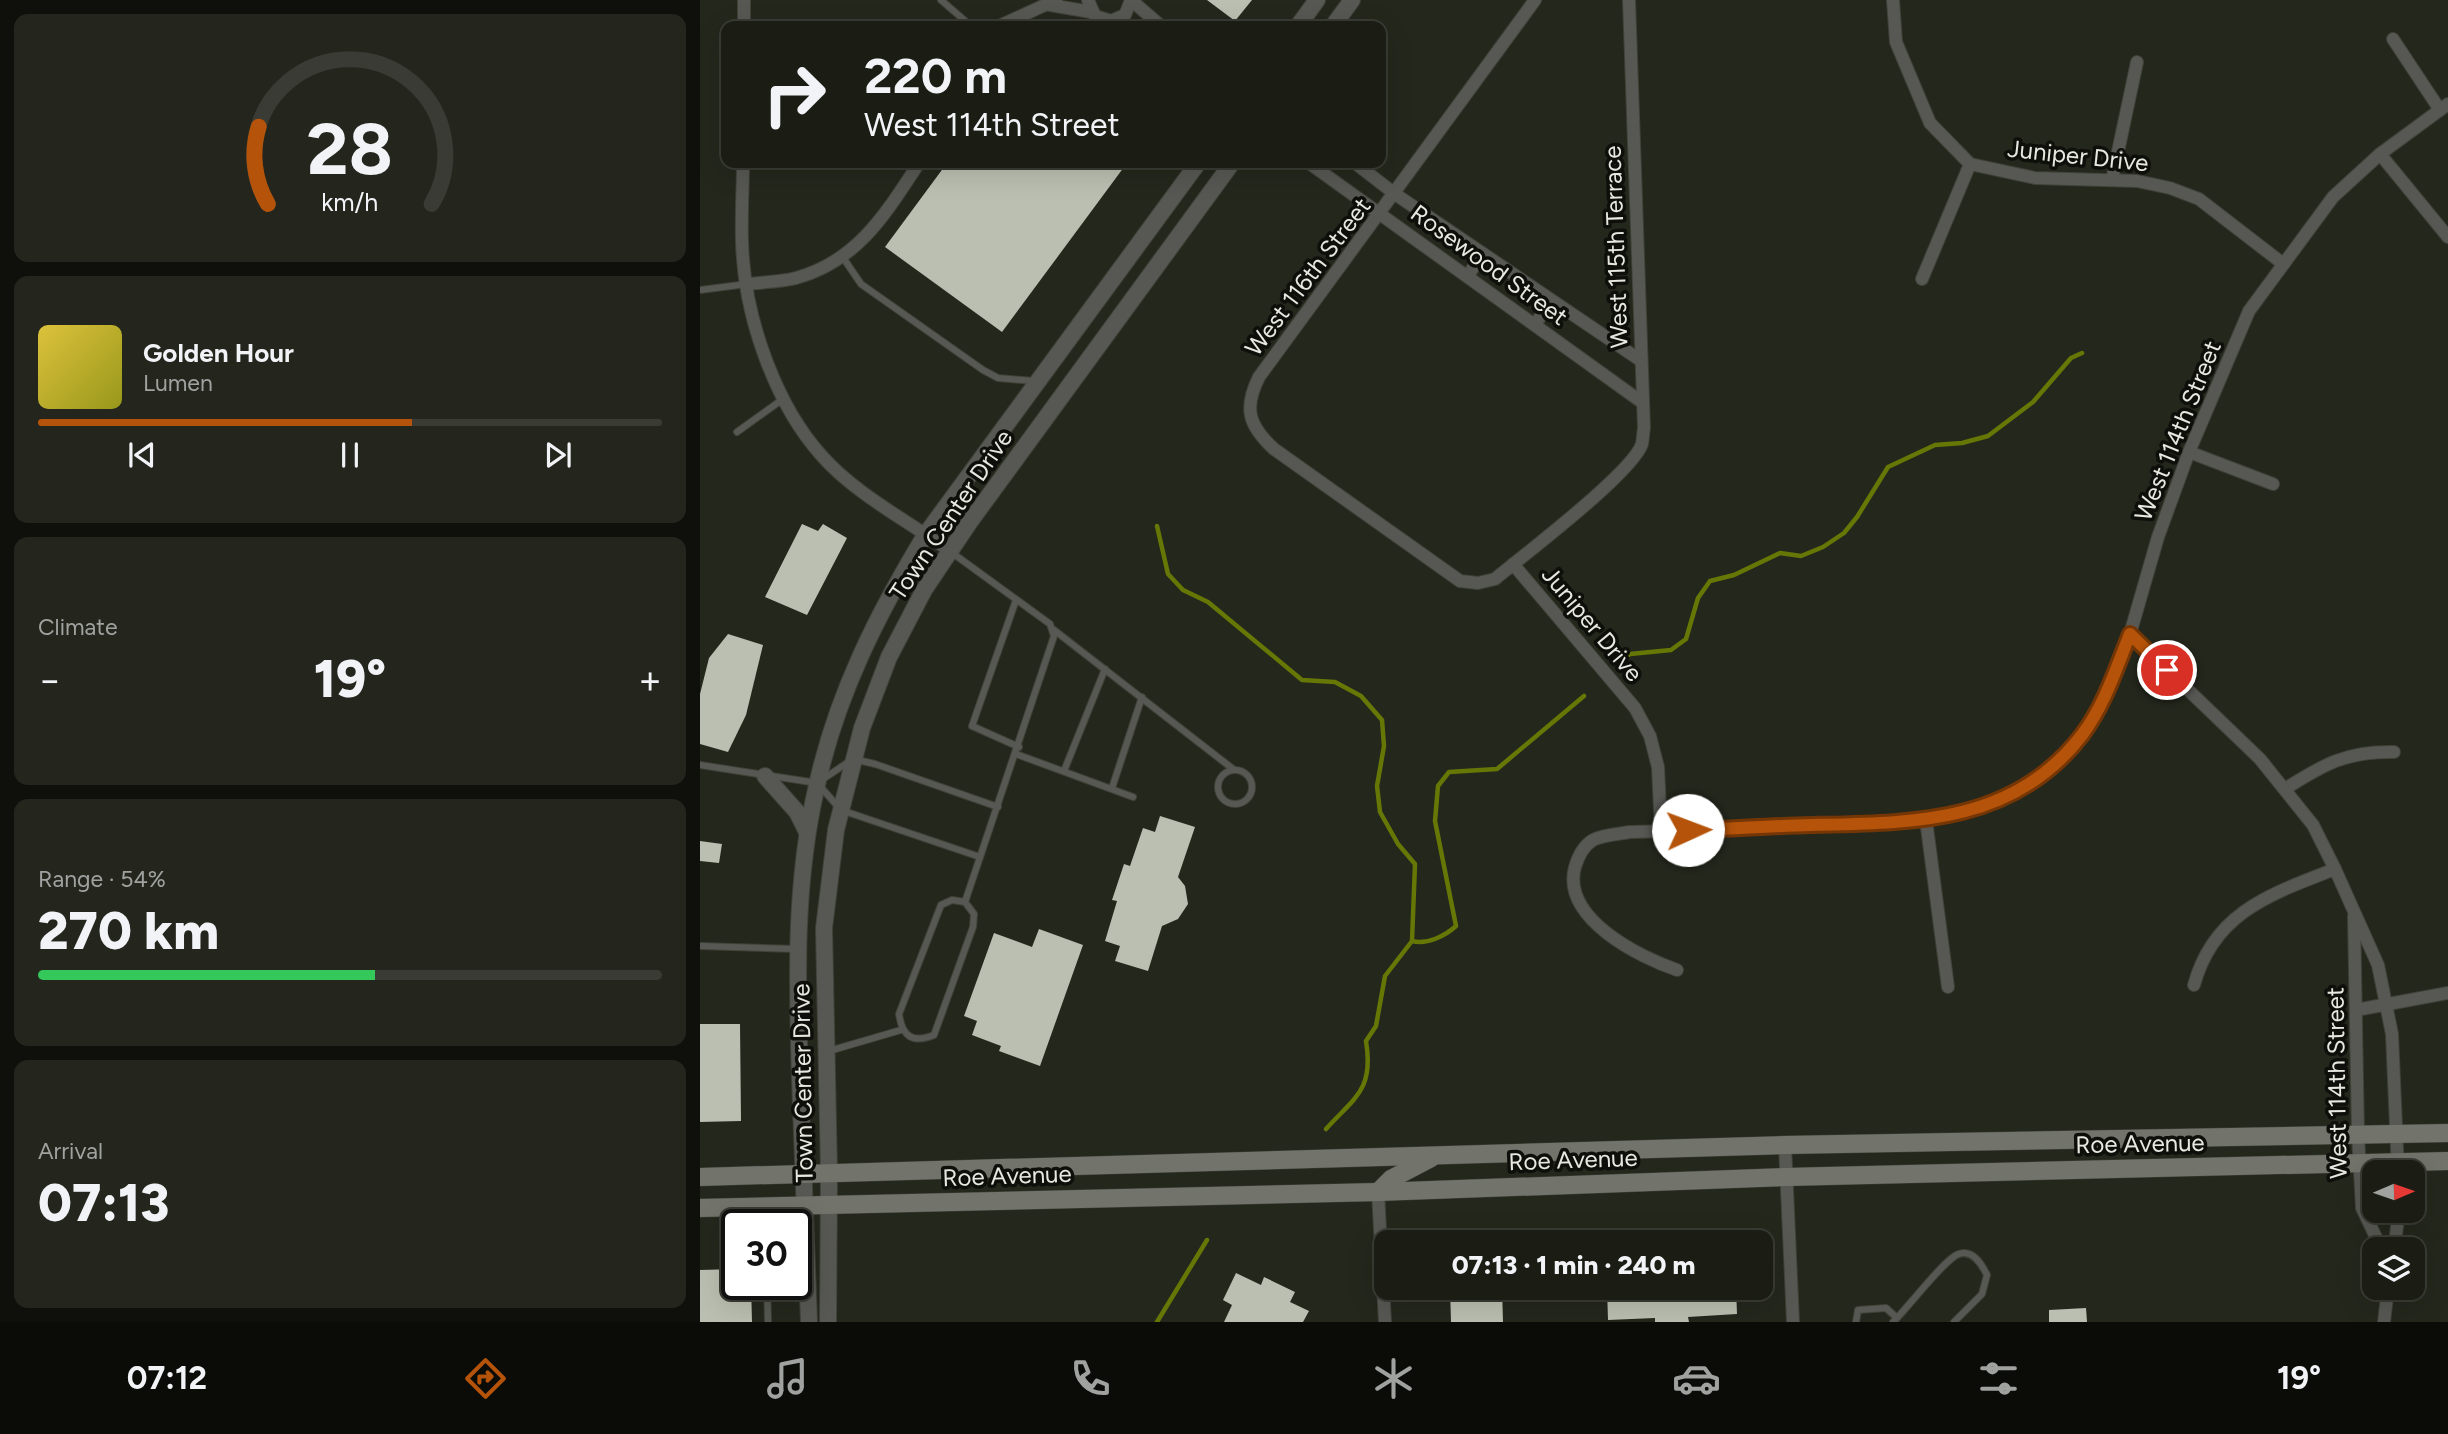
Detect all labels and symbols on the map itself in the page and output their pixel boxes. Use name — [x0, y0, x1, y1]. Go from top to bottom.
street label: Juniper Drive — [2006, 134, 2150, 177]
street label: West 115th Terrace — [1597, 145, 1634, 349]
street label: West 116th Street — [1239, 192, 1376, 361]
street label: Rosewood Street — [1405, 198, 1573, 331]
street label: West 114th Street — [2128, 337, 2227, 525]
street label: Town Center Drive — [883, 424, 1018, 605]
street label: Juniper Drive — [1536, 560, 1649, 687]
pin — [2137, 640, 2197, 700]
position arrow — [1651, 793, 1725, 867]
street label: Town Center Drive — [786, 983, 819, 1183]
street label: West 114th Street — [2320, 987, 2353, 1179]
street label: Roe Avenue — [2075, 1128, 2205, 1159]
street label: Roe Avenue — [1508, 1143, 1638, 1176]
street label: Roe Avenue — [942, 1159, 1072, 1192]
north arrow — [2362, 1160, 2426, 1223]
speed limit sign: 30 — [721, 1209, 812, 1300]

